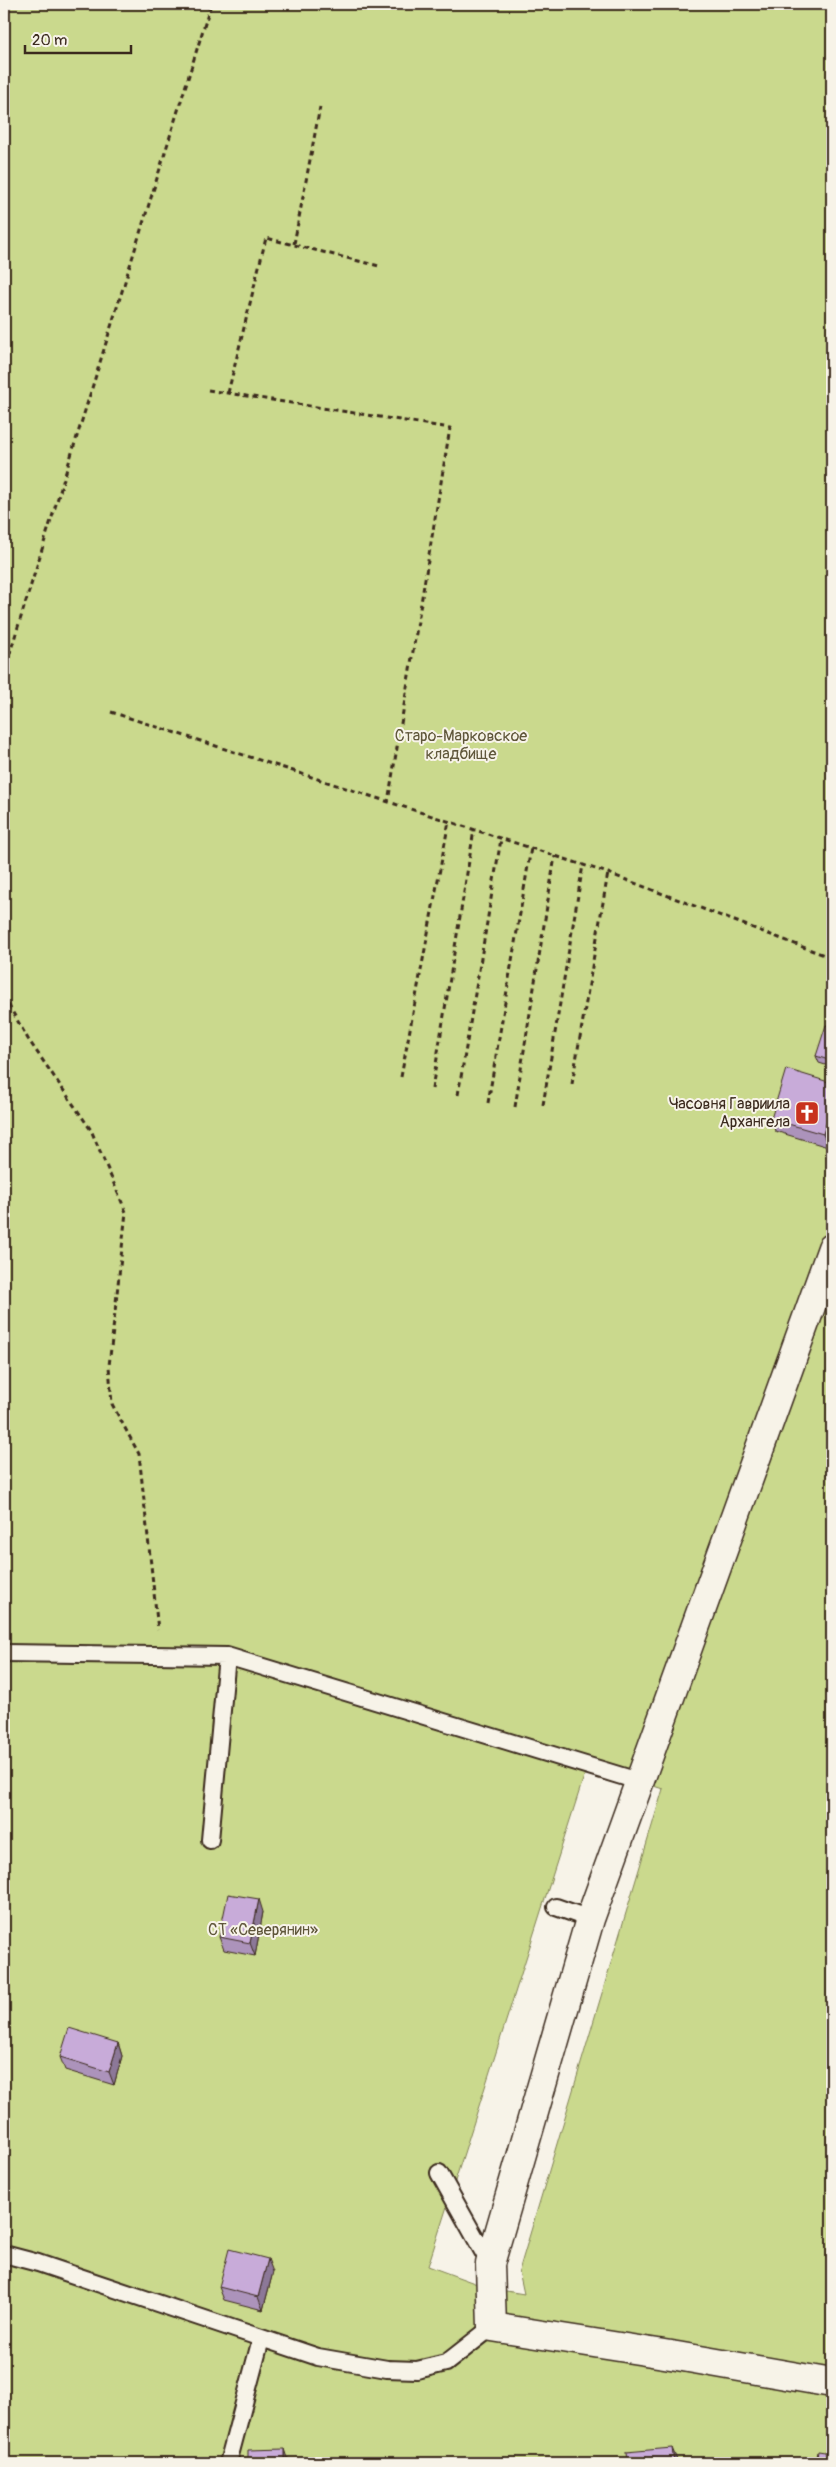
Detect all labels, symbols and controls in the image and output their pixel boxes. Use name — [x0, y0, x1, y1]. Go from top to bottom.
scale bar — [25, 22, 131, 54]
text: 20 m — [32, 31, 67, 50]
park label: Старо-Марковское кладбище — [395, 726, 527, 764]
place label: Часовня Гавриила Архангела — [669, 1094, 790, 1132]
church icon: Часовня Гавриила Архангела — [794, 1100, 820, 1126]
park label: СТ «Северянин» — [208, 1920, 318, 1940]

